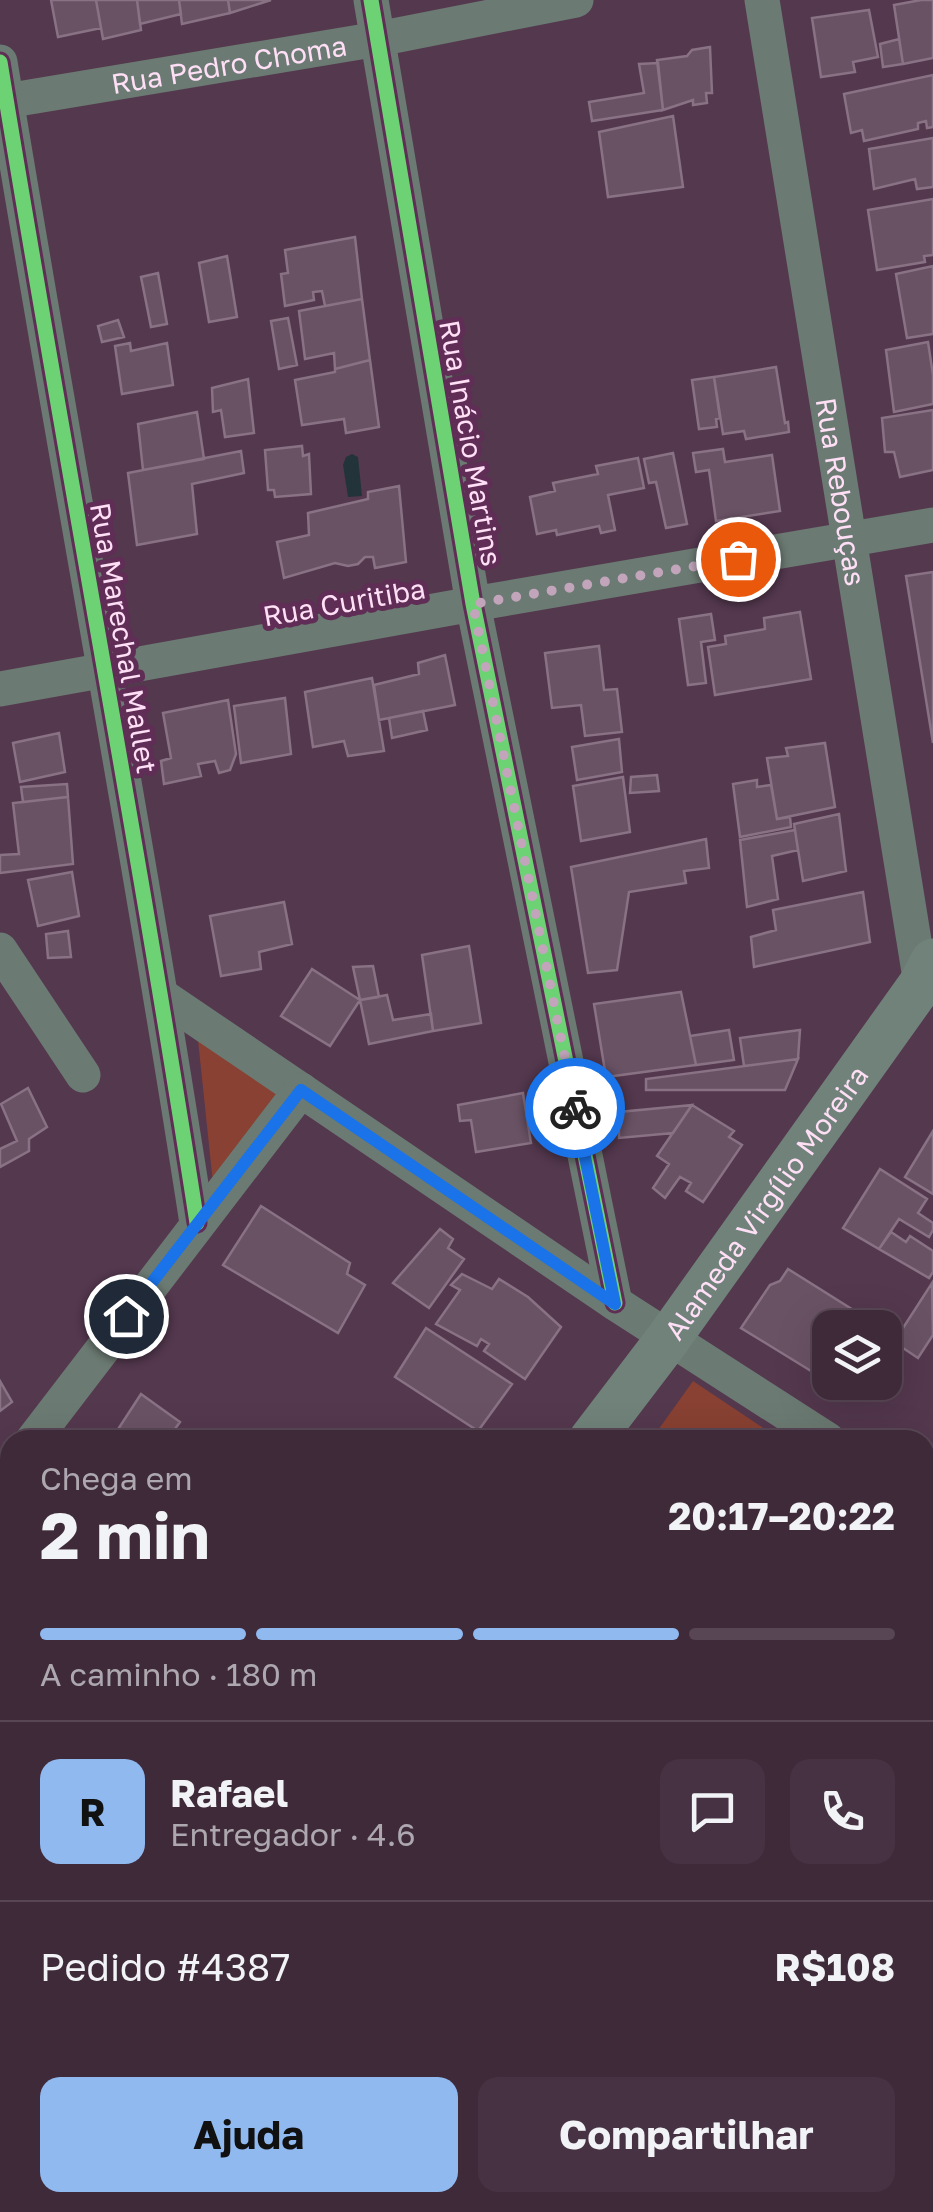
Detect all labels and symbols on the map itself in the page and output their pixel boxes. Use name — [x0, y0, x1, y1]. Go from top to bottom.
street label: Rua Pedro Choma — [109, 28, 349, 100]
street label: Rua Inácio Martins — [433, 318, 509, 568]
street label: Rua Rebouças — [810, 395, 873, 588]
street label: Rua Marechal Mallet — [84, 500, 164, 776]
pin — [696, 517, 781, 602]
street label: Rua Curitiba — [260, 571, 428, 633]
courier — [525, 1058, 625, 1158]
street label: Alameda Virgílio Moreira — [657, 1059, 874, 1346]
pin — [84, 1274, 169, 1359]

